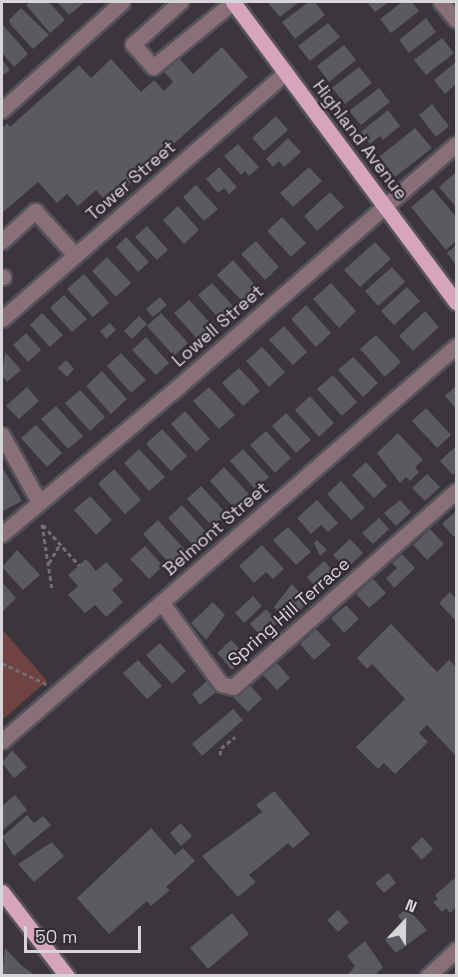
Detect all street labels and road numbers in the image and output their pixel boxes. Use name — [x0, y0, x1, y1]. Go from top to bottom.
street label: Highland Avenue — [308, 76, 412, 204]
street label: Tower Street — [82, 136, 180, 226]
street label: Lowell Street — [168, 280, 268, 372]
street label: Belmont Street — [159, 477, 273, 581]
street label: Spring Hill Terrace — [223, 553, 355, 671]

